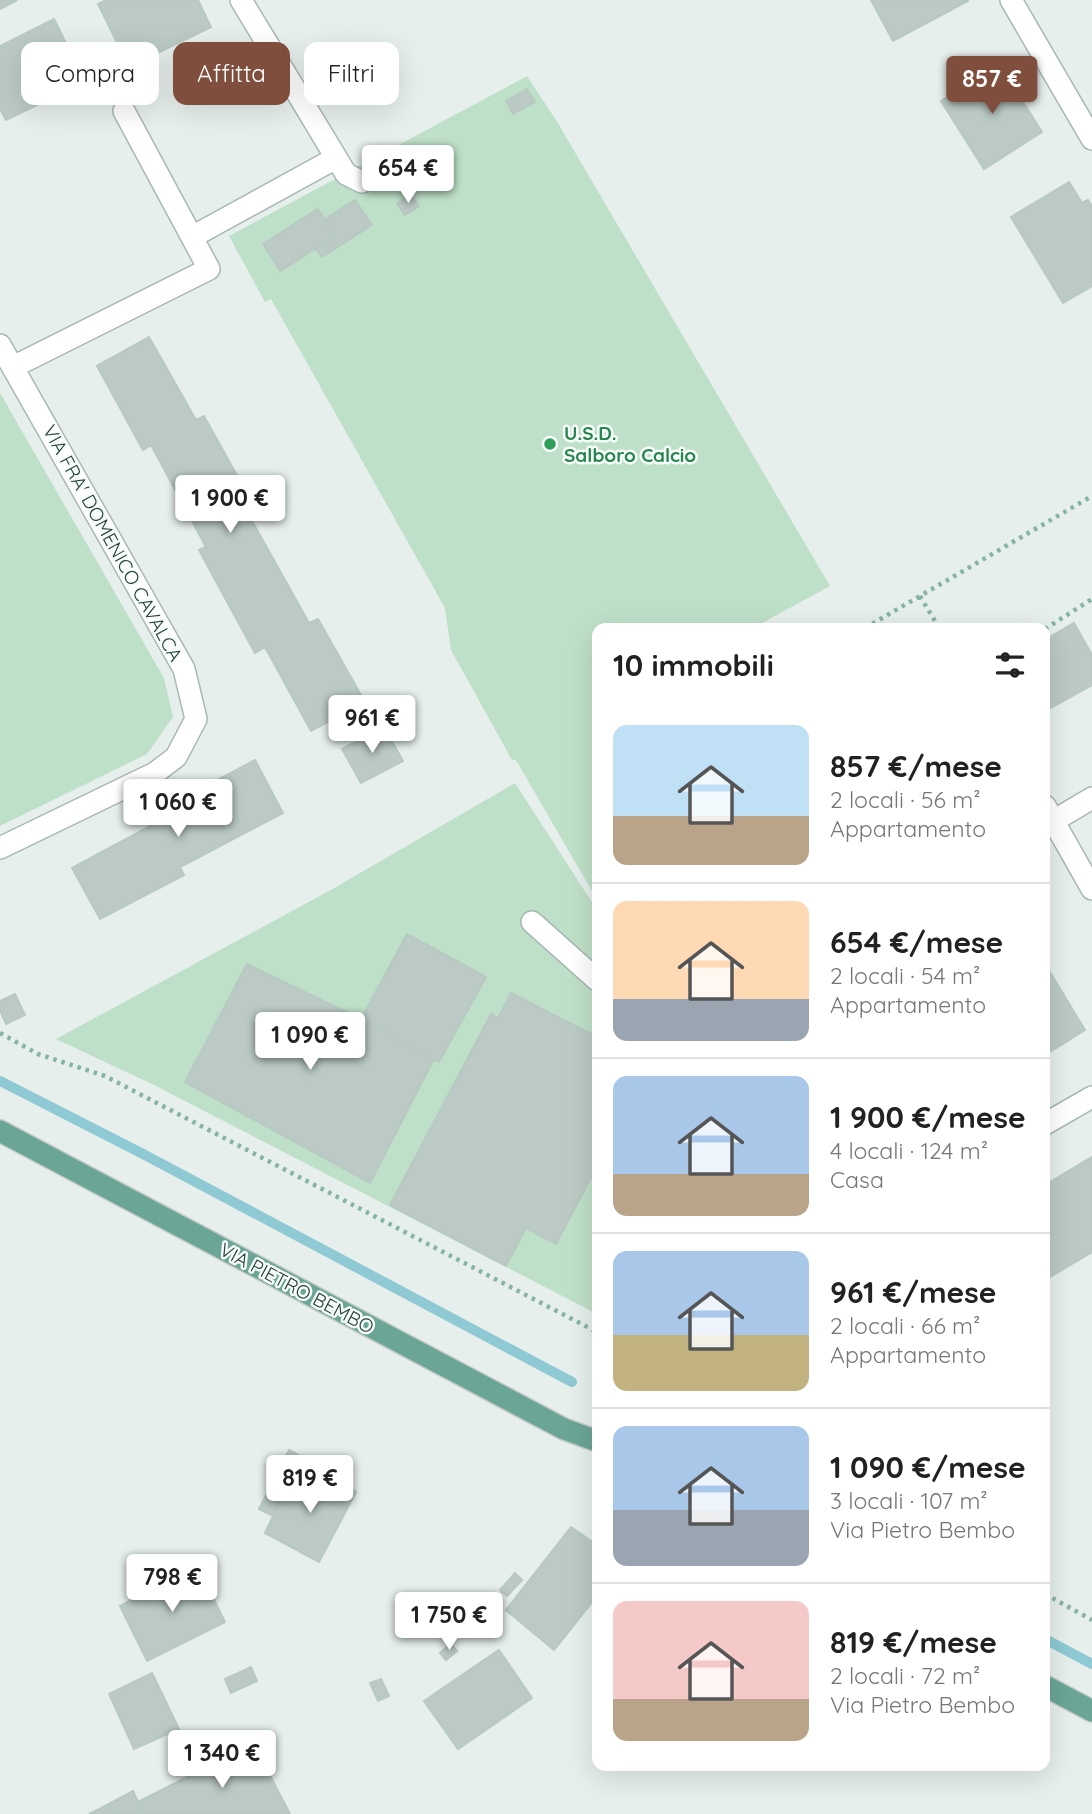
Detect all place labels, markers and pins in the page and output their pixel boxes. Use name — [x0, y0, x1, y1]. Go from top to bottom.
pin: 857 € — [943, 57, 1041, 116]
pin: 654 € — [359, 146, 457, 205]
place label: U.S.D. Salboro Calcio — [564, 421, 696, 467]
marker: U.S.D. Salboro Calcio — [542, 436, 558, 452]
pin: 1 900 € — [165, 476, 295, 535]
pin: 961 € — [323, 696, 421, 755]
pin: 1 060 € — [113, 780, 243, 839]
pin: 1 090 € — [245, 1012, 375, 1072]
pin: 819 € — [261, 1456, 359, 1515]
pin: 798 € — [123, 1554, 221, 1614]
pin: 1 750 € — [384, 1592, 514, 1652]
pin: 1 340 € — [157, 1730, 287, 1790]

